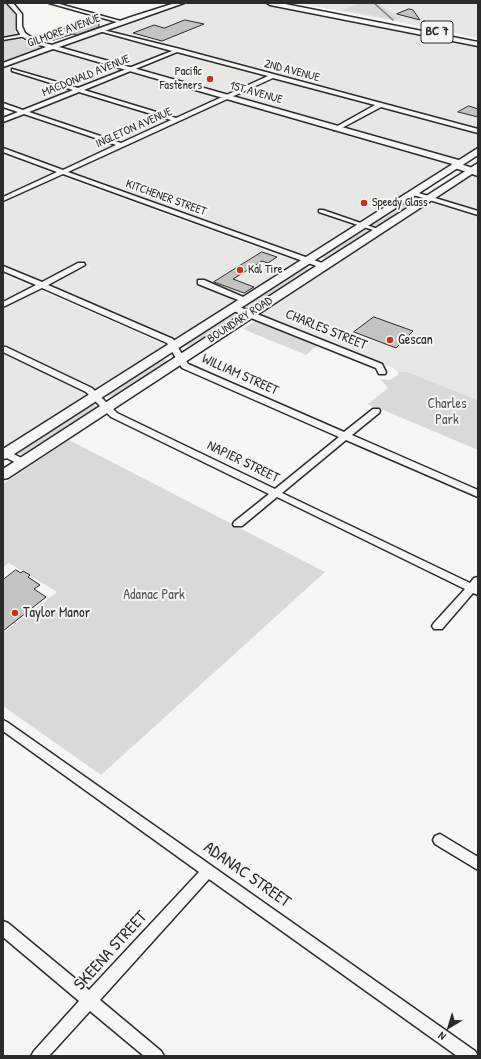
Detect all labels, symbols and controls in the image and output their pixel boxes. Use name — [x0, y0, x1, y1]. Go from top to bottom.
street label: GILMORE AVENUE — [26, 11, 102, 51]
road number: BC 7 — [421, 21, 453, 43]
street label: MACDONALD AVENUE — [40, 52, 132, 100]
street label: 2ND AVENUE — [263, 57, 321, 85]
place label: Pacific Fasteners — [160, 65, 202, 93]
marker: Pacific Fasteners — [205, 74, 215, 84]
street label: 1ST AVENUE — [228, 79, 284, 107]
street label: INGLETON AVENUE — [93, 105, 175, 151]
street label: KITCHENER STREET — [124, 177, 208, 219]
place label: Speedy Glass — [372, 196, 428, 210]
marker: Speedy Glass — [359, 198, 369, 208]
place label: Kal Tire — [248, 263, 283, 277]
marker: Kal Tire — [235, 265, 245, 275]
street label: BOUNDARY ROAD — [205, 294, 275, 346]
street label: CHARLES STREET — [283, 306, 369, 354]
place label: Gescan — [398, 332, 433, 348]
marker: Gescan — [385, 335, 395, 345]
street label: WILLIAM STREET — [199, 351, 281, 399]
park label: Charles Park — [427, 396, 467, 428]
street label: NAPIER STREET — [204, 437, 282, 487]
park label: Adanac Park — [123, 587, 185, 603]
place label: Taylor Manor — [23, 605, 90, 621]
marker: Taylor Manor — [10, 608, 20, 618]
street label: ADANAC STREET — [199, 837, 295, 913]
street label: SKEENA STREET — [70, 907, 152, 995]
north arrow — [429, 1007, 469, 1047]
text: N — [435, 1029, 448, 1044]

